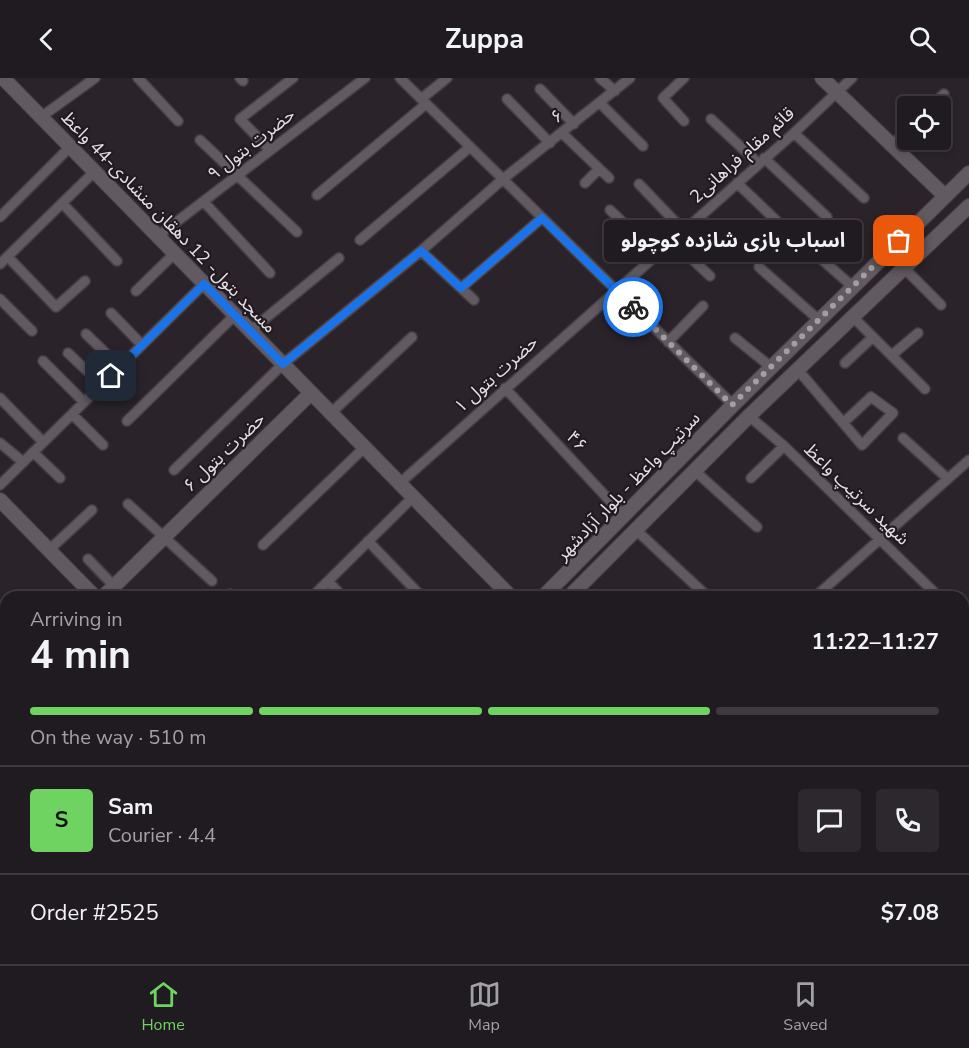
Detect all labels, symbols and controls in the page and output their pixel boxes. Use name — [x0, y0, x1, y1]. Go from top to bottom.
text: Zuppa — [445, 21, 524, 58]
icon: back — [30, 23, 63, 56]
icon: search — [906, 23, 939, 56]
map controls — [897, 96, 951, 150]
button: locate — [897, 96, 951, 150]
street label: 2قائم مقام فراهانی — [684, 101, 801, 210]
street label: حضرت بتول ۹ — [202, 102, 300, 186]
street label: ۶ — [545, 103, 569, 129]
street label: مسجد بتول- 12 دهقان منشادی-44 واعظ — [56, 106, 282, 338]
pin — [873, 215, 924, 266]
callout: اسباب بازی شازده کوچولو — [605, 220, 863, 262]
icon: bag — [882, 224, 915, 257]
text: اسباب بازی شازده کوچولو — [621, 227, 845, 254]
courier — [603, 277, 663, 337]
icon: bike — [617, 291, 650, 324]
street label: حضرت بتول ۱ — [449, 330, 543, 418]
pin — [85, 350, 136, 401]
icon: home — [94, 359, 127, 392]
street label: سرتیپ واعظ - بلوار آزادشهر — [550, 406, 705, 566]
street label: حضرت بتول ۶ — [178, 407, 270, 497]
street label: ۴۶ — [561, 425, 593, 457]
street label: شهید سرتیپ واعظ — [799, 438, 915, 550]
text: Arriving in — [30, 606, 123, 633]
text: 11:22–11:27 — [811, 627, 939, 657]
text: 4 min — [30, 629, 131, 682]
text: On the way · 510 m — [30, 724, 206, 751]
button: chat — [798, 789, 861, 852]
button: phone — [876, 789, 939, 852]
text: Sam — [108, 792, 153, 822]
text: S — [55, 805, 68, 835]
text: Courier · 4.4 — [108, 822, 216, 849]
text: Order #2525 — [30, 898, 159, 928]
text: $7.08 — [881, 898, 939, 928]
tab: Home — [141, 978, 185, 1036]
tab: Map — [468, 978, 501, 1036]
tab: Saved — [783, 978, 828, 1036]

